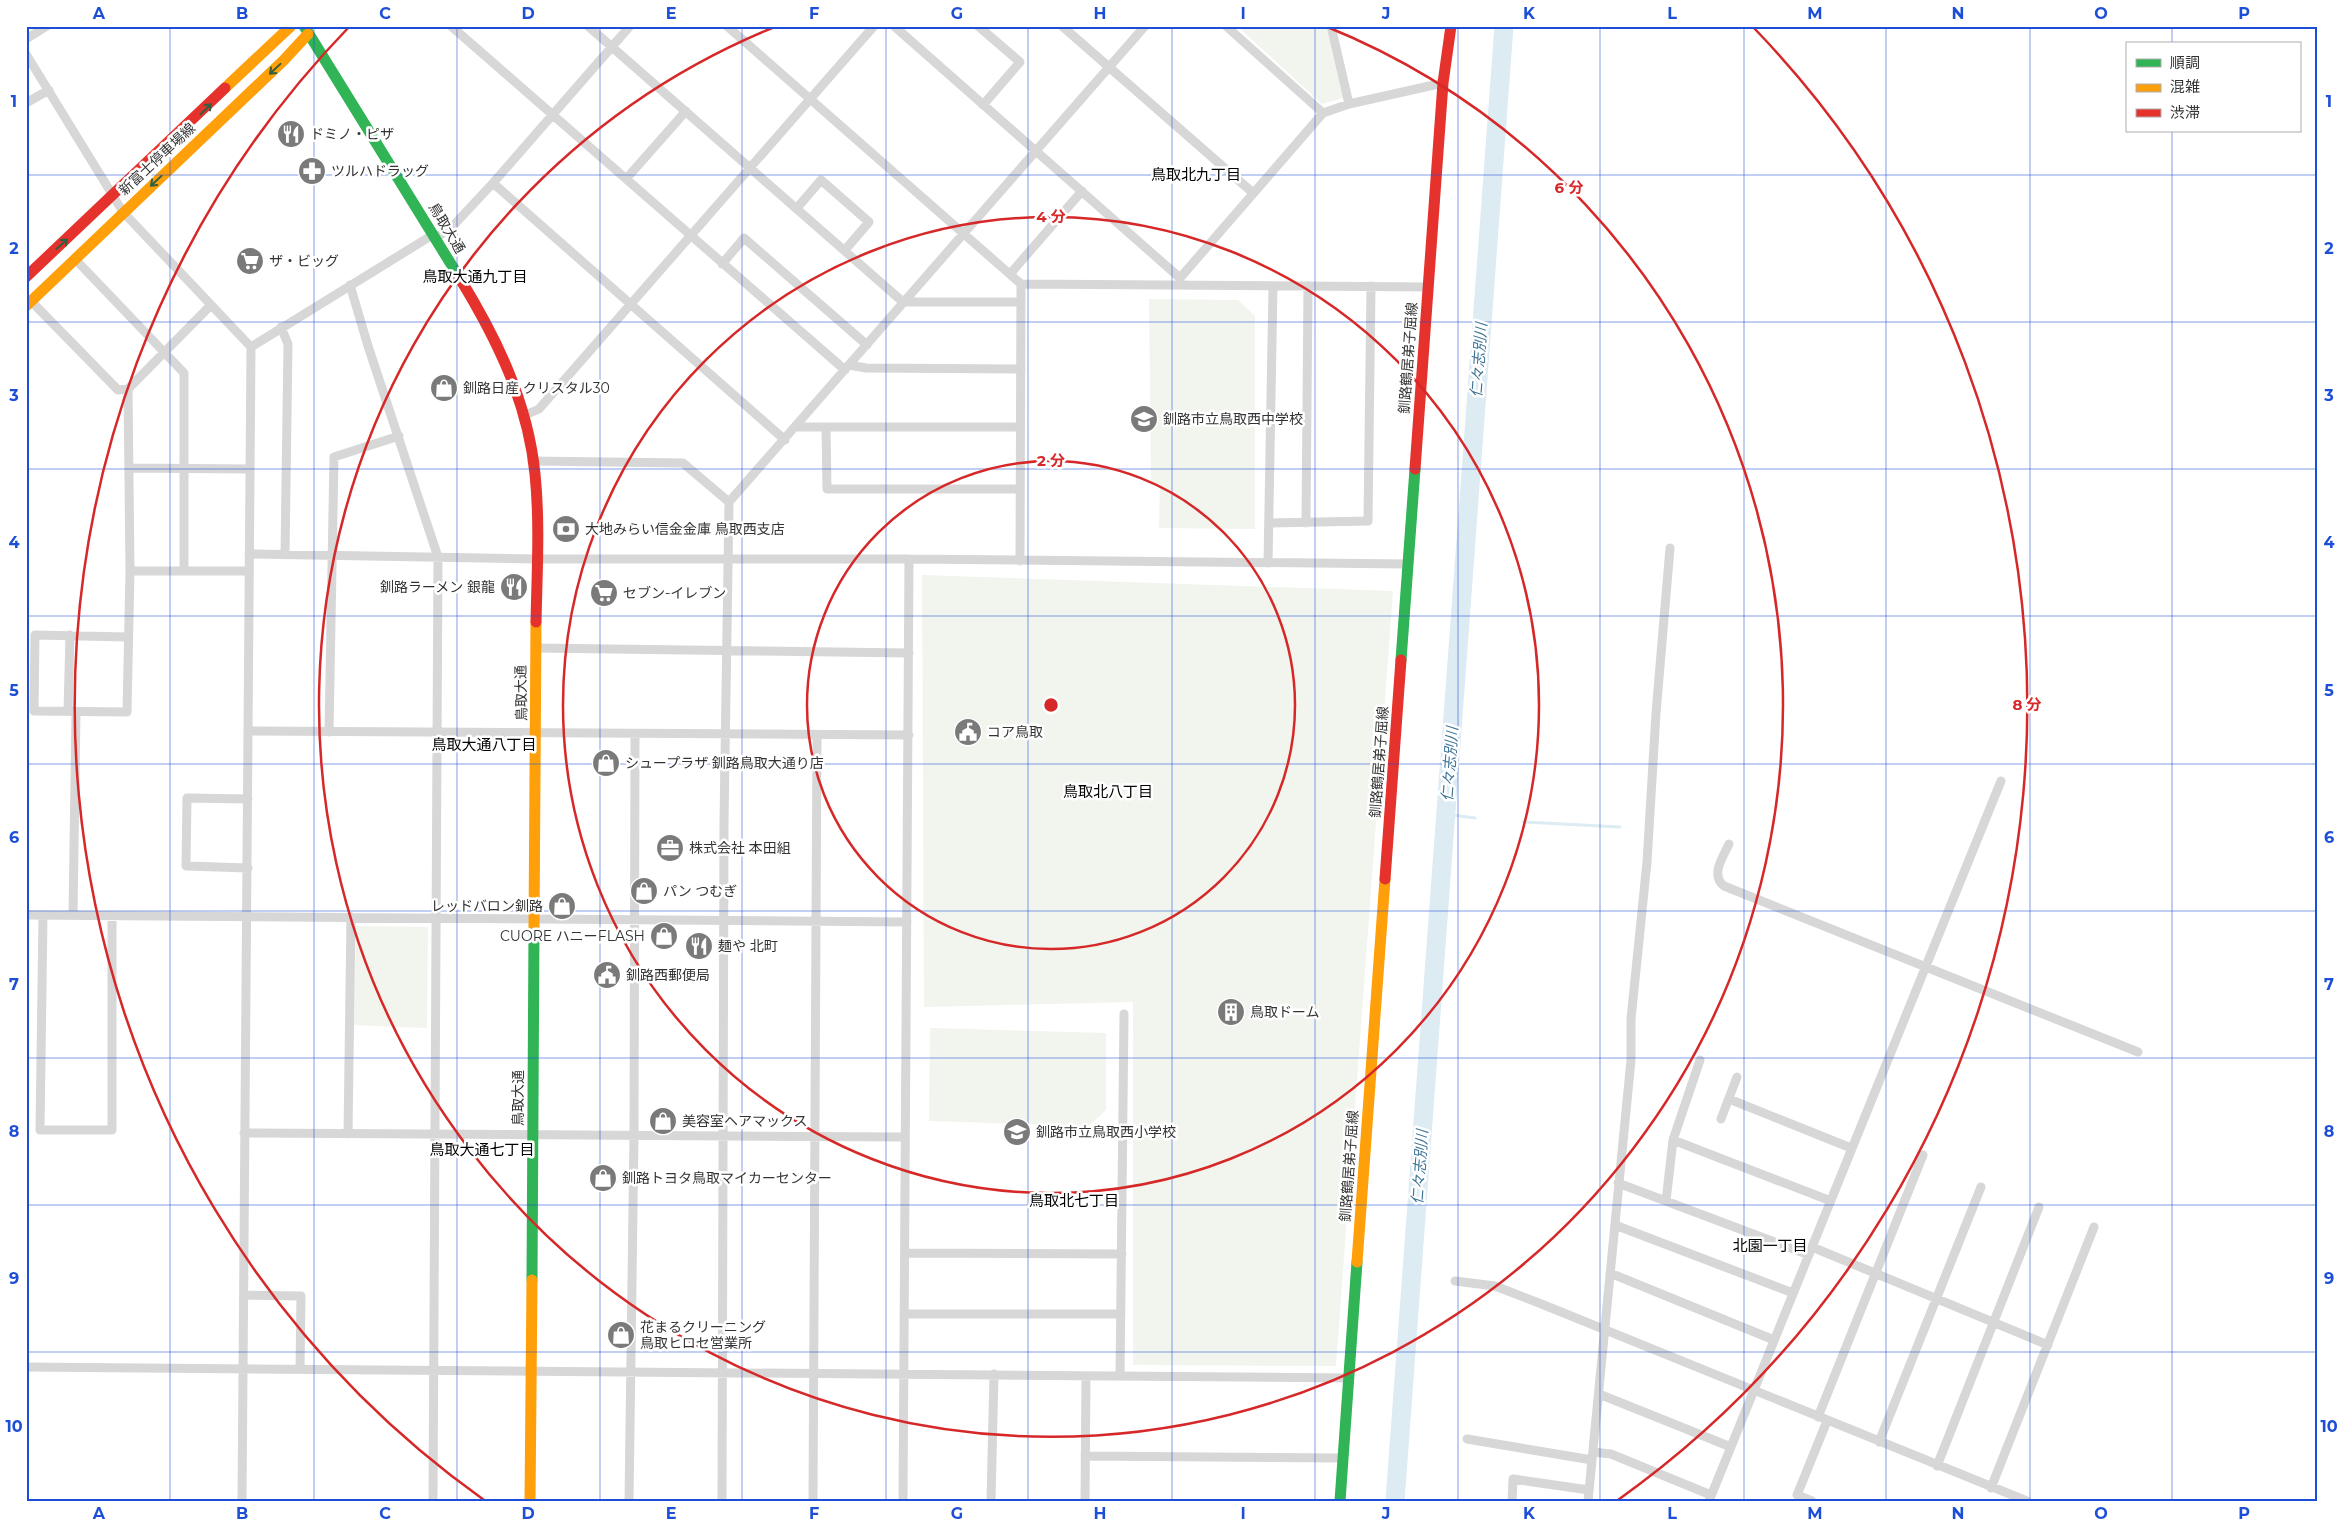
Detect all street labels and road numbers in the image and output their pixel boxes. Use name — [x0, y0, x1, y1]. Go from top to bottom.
street label: 新富士停車場線 — [115, 119, 199, 199]
street label: 鳥取大通 — [425, 199, 469, 257]
street label: 釧路鶴居弟子屈線 — [1395, 302, 1421, 414]
street label: 鳥取大通 — [512, 665, 530, 721]
street label: 釧路鶴居弟子屈線 — [1366, 706, 1392, 818]
street label: 鳥取大通 — [509, 1070, 527, 1126]
street label: 釧路鶴居弟子屈線 — [1336, 1110, 1362, 1222]

